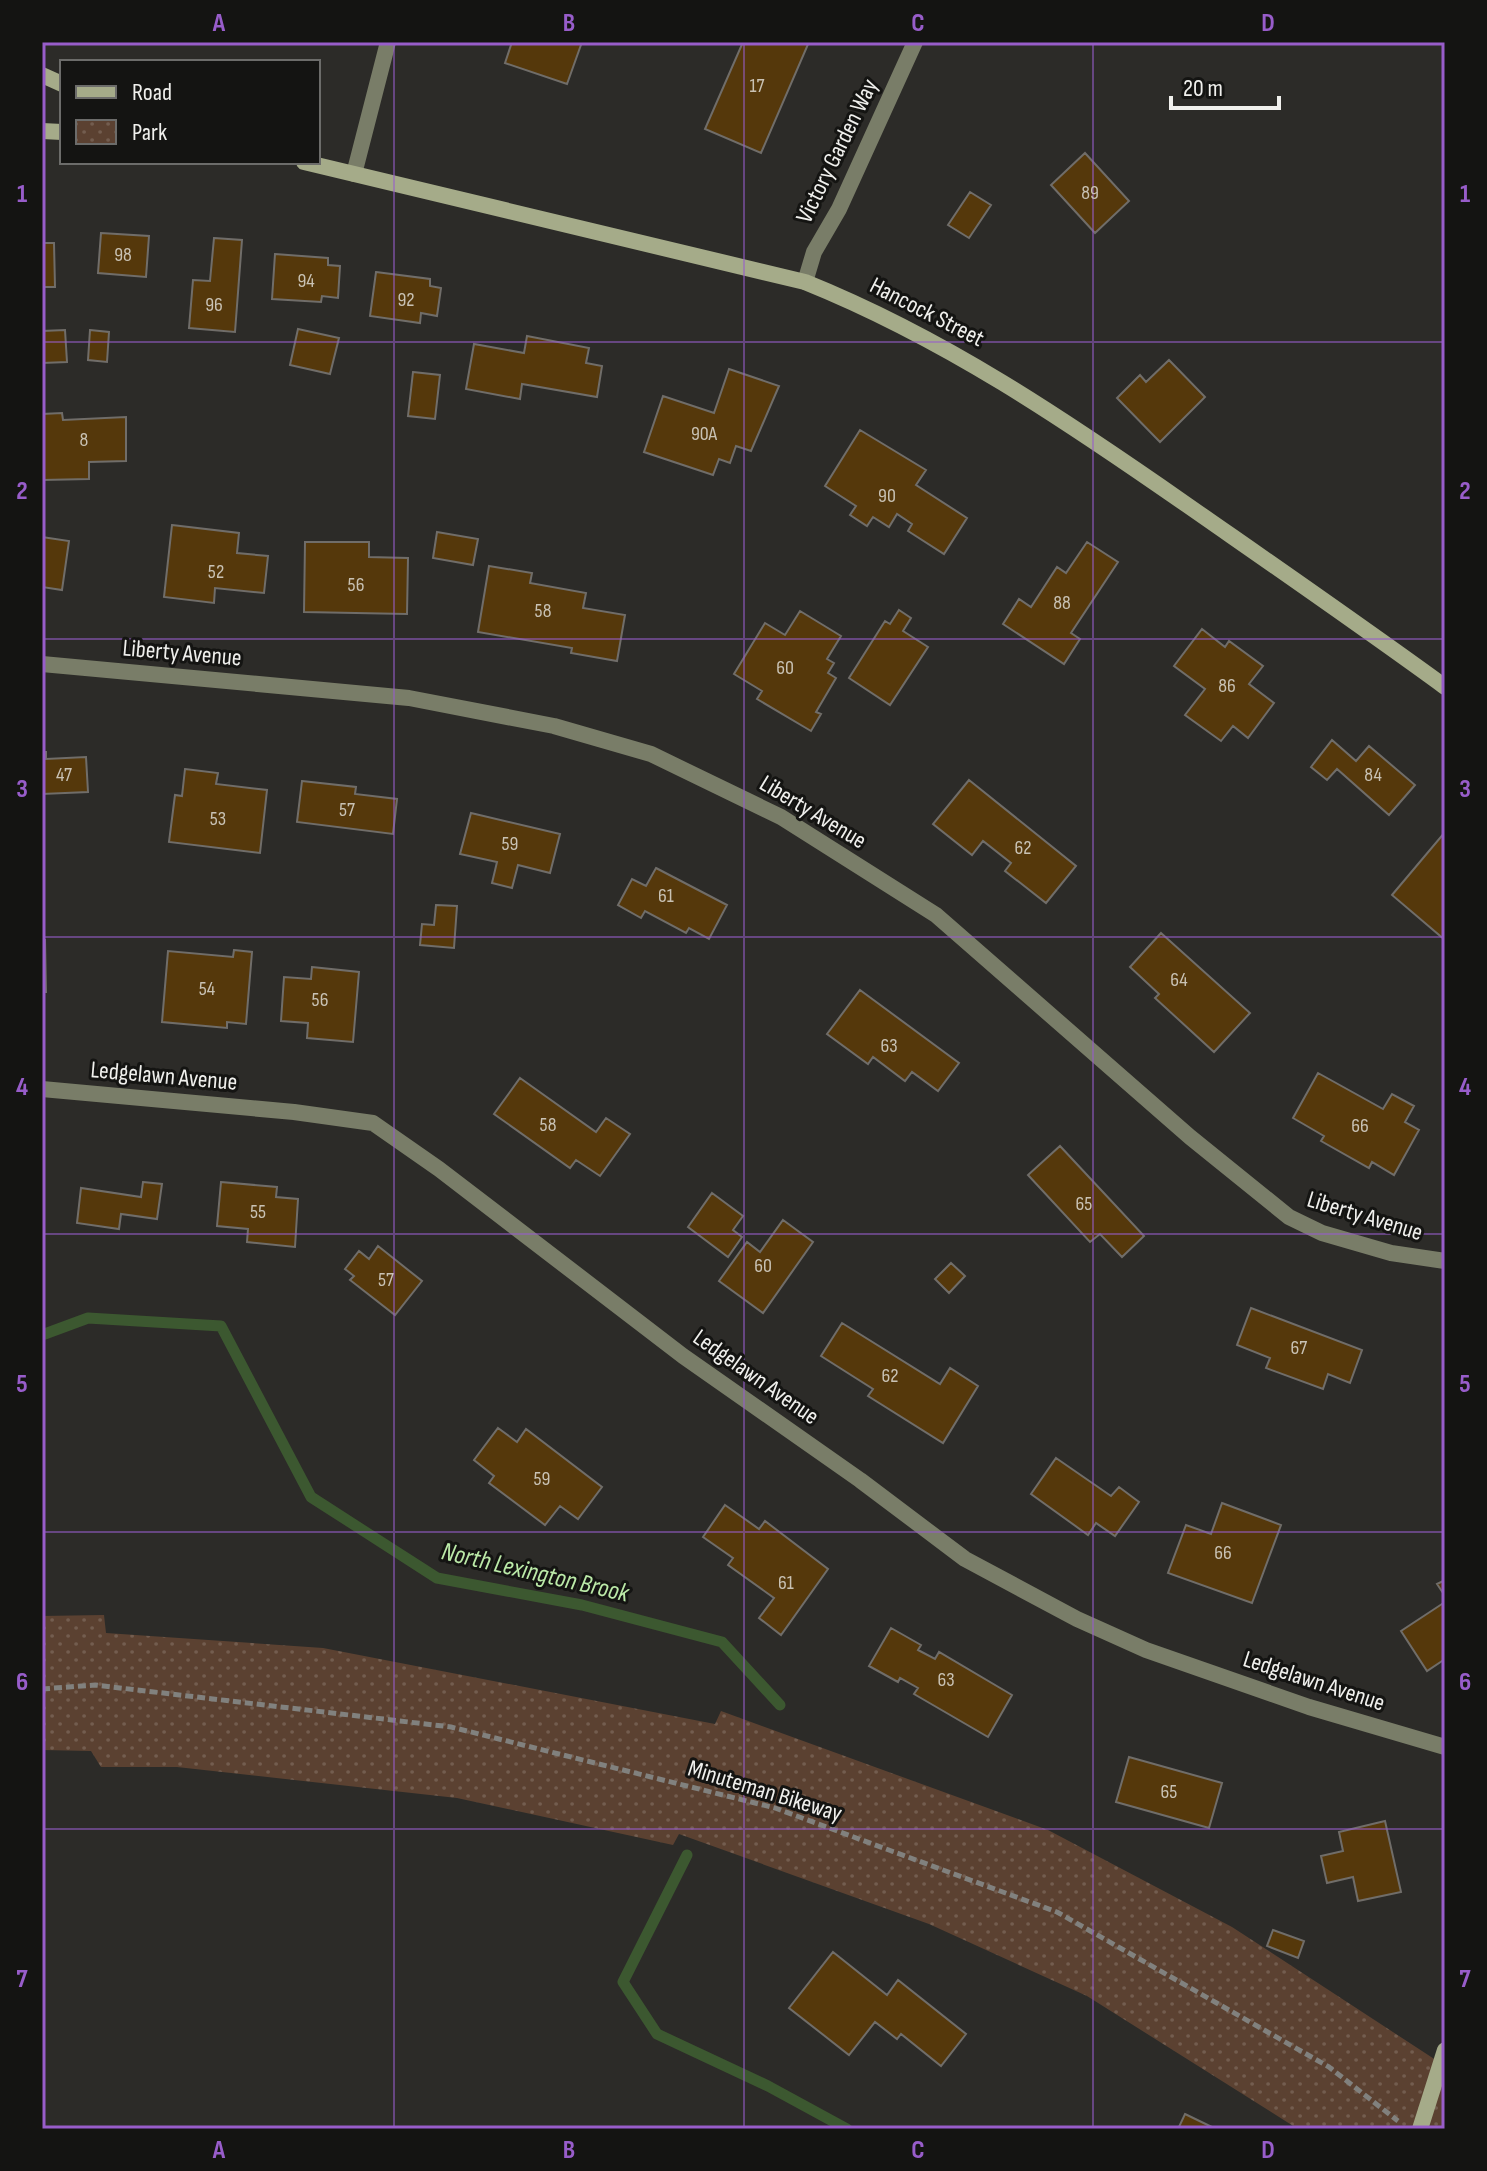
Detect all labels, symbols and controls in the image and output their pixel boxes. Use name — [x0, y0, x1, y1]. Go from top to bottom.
text: A — [212, 8, 226, 39]
text: B — [563, 8, 575, 39]
text: C — [911, 8, 925, 39]
text: D — [1261, 8, 1275, 39]
legend — [60, 60, 320, 164]
scale bar — [1171, 60, 1279, 110]
house number: 17 — [750, 74, 764, 98]
street label: Victory Garden Way — [790, 74, 884, 228]
text: 20 m — [1183, 74, 1223, 103]
text: Road — [132, 78, 172, 107]
text: Park — [132, 118, 167, 147]
text: 1 — [17, 179, 27, 210]
text: 1 — [1460, 179, 1470, 210]
house number: 89 — [1081, 181, 1099, 205]
house number: 98 — [114, 243, 132, 267]
house number: 94 — [297, 269, 315, 293]
street label: Hancock Street — [865, 271, 989, 353]
house number: 92 — [397, 288, 415, 312]
house number: 96 — [205, 293, 223, 317]
house number: 90A — [691, 422, 718, 446]
house number: 8 — [80, 428, 88, 452]
text: 2 — [16, 476, 28, 507]
text: 2 — [1459, 476, 1471, 507]
house number: 90 — [878, 484, 896, 508]
house number: 52 — [208, 560, 224, 584]
house number: 56 — [348, 573, 364, 597]
house number: 88 — [1053, 591, 1071, 615]
house number: 58 — [535, 599, 551, 623]
street label: Liberty Avenue — [121, 633, 243, 673]
house number: 60 — [776, 656, 794, 680]
house number: 86 — [1218, 674, 1236, 698]
house number: 47 — [56, 763, 72, 787]
house number: 84 — [1364, 763, 1382, 787]
street label: Liberty Avenue — [754, 769, 872, 855]
text: 3 — [16, 774, 28, 805]
text: 3 — [1459, 774, 1471, 805]
house number: 57 — [339, 798, 355, 822]
house number: 53 — [210, 807, 226, 831]
house number: 59 — [502, 832, 518, 856]
house number: 62 — [1014, 836, 1032, 860]
house number: 61 — [658, 884, 674, 908]
house number: 64 — [1170, 968, 1188, 992]
house number: 54 — [199, 977, 215, 1001]
house number: 56 — [312, 988, 328, 1012]
house number: 63 — [880, 1034, 898, 1058]
street label: Ledgelawn Avenue — [89, 1055, 239, 1097]
text: 4 — [16, 1072, 28, 1103]
text: 4 — [1459, 1072, 1471, 1103]
house number: 58 — [540, 1113, 556, 1137]
house number: 66 — [1351, 1114, 1369, 1138]
street label: Liberty Avenue — [1304, 1185, 1426, 1247]
house number: 65 — [1076, 1192, 1092, 1216]
house number: 55 — [250, 1200, 266, 1224]
house number: 60 — [754, 1254, 772, 1278]
house number: 57 — [378, 1268, 394, 1292]
street label: Ledgelawn Avenue — [687, 1323, 825, 1431]
house number: 67 — [1291, 1336, 1307, 1360]
house number: 62 — [881, 1364, 899, 1388]
text: 5 — [16, 1369, 28, 1400]
text: 5 — [1459, 1369, 1471, 1400]
house number: 59 — [534, 1467, 550, 1491]
water label: North Lexington Brook — [438, 1536, 633, 1610]
house number: 66 — [1214, 1541, 1232, 1565]
house number: 61 — [778, 1571, 794, 1595]
street label: Ledgelawn Avenue — [1240, 1644, 1388, 1718]
text: 6 — [16, 1667, 28, 1698]
text: 6 — [1459, 1667, 1471, 1698]
house number: 63 — [937, 1668, 955, 1692]
street label: Minuteman Bikeway — [684, 1754, 846, 1828]
house number: 65 — [1161, 1780, 1177, 1804]
text: 7 — [16, 1964, 28, 1995]
text: 7 — [1459, 1964, 1471, 1995]
text: A — [212, 2135, 226, 2166]
text: B — [563, 2135, 575, 2166]
text: C — [911, 2135, 925, 2166]
text: D — [1261, 2135, 1275, 2166]

